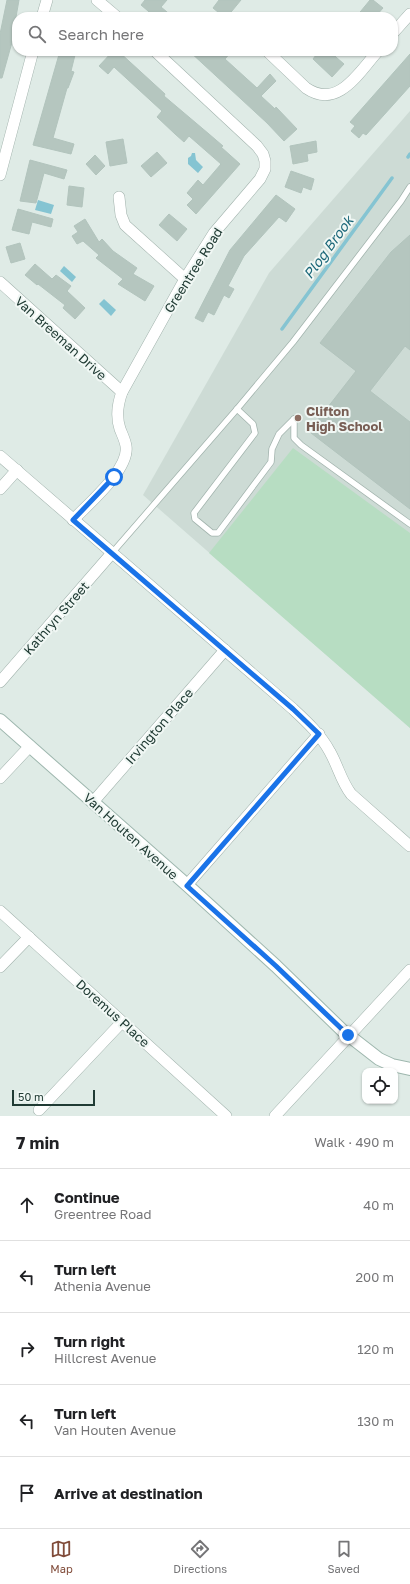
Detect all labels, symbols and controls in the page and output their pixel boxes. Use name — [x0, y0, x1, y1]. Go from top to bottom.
search box — [12, 12, 398, 56]
icon: search — [26, 23, 48, 45]
text: Search here — [58, 25, 144, 43]
water label: Plog Brook — [300, 211, 358, 282]
street label: Greentree Road — [160, 224, 226, 316]
street label: Van Breeman Drive — [12, 293, 110, 383]
place label: Clifton High School — [306, 403, 383, 434]
marker: Clifton High School — [293, 413, 303, 423]
route start — [105, 468, 123, 486]
street label: Kathryn Street — [20, 578, 92, 658]
street label: Irvington Place — [122, 685, 196, 767]
street label: Van Houten Avenue — [80, 789, 182, 883]
street label: Doremus Place — [73, 976, 153, 1050]
route end — [339, 1026, 357, 1044]
map controls — [362, 1068, 398, 1104]
button: locate — [362, 1068, 398, 1104]
scale bar — [12, 1088, 95, 1107]
text: 50 m — [18, 1090, 44, 1103]
text: 7 min — [16, 1132, 59, 1153]
text: Walk · 490 m — [314, 1134, 394, 1150]
text: Continue — [54, 1188, 120, 1206]
icon: ahead — [16, 1194, 38, 1216]
text: 40 m — [363, 1197, 394, 1213]
text: Greentree Road — [54, 1206, 151, 1222]
text: Turn left — [54, 1260, 116, 1278]
icon: left — [16, 1266, 38, 1288]
text: 200 m — [356, 1269, 394, 1285]
text: Athenia Avenue — [54, 1278, 151, 1294]
text: Turn right — [54, 1332, 125, 1350]
icon: right — [16, 1338, 38, 1360]
text: 120 m — [357, 1341, 394, 1357]
text: Hillcrest Avenue — [54, 1350, 156, 1366]
text: Turn left — [54, 1404, 116, 1422]
icon: left — [16, 1410, 38, 1432]
text: 130 m — [357, 1413, 394, 1429]
text: Van Houten Avenue — [54, 1422, 176, 1438]
icon: arrive — [16, 1482, 38, 1504]
text: Arrive at destination — [54, 1484, 203, 1502]
tab: Map — [50, 1538, 73, 1575]
tab: Directions — [173, 1538, 227, 1575]
tab: Saved — [328, 1538, 360, 1575]

